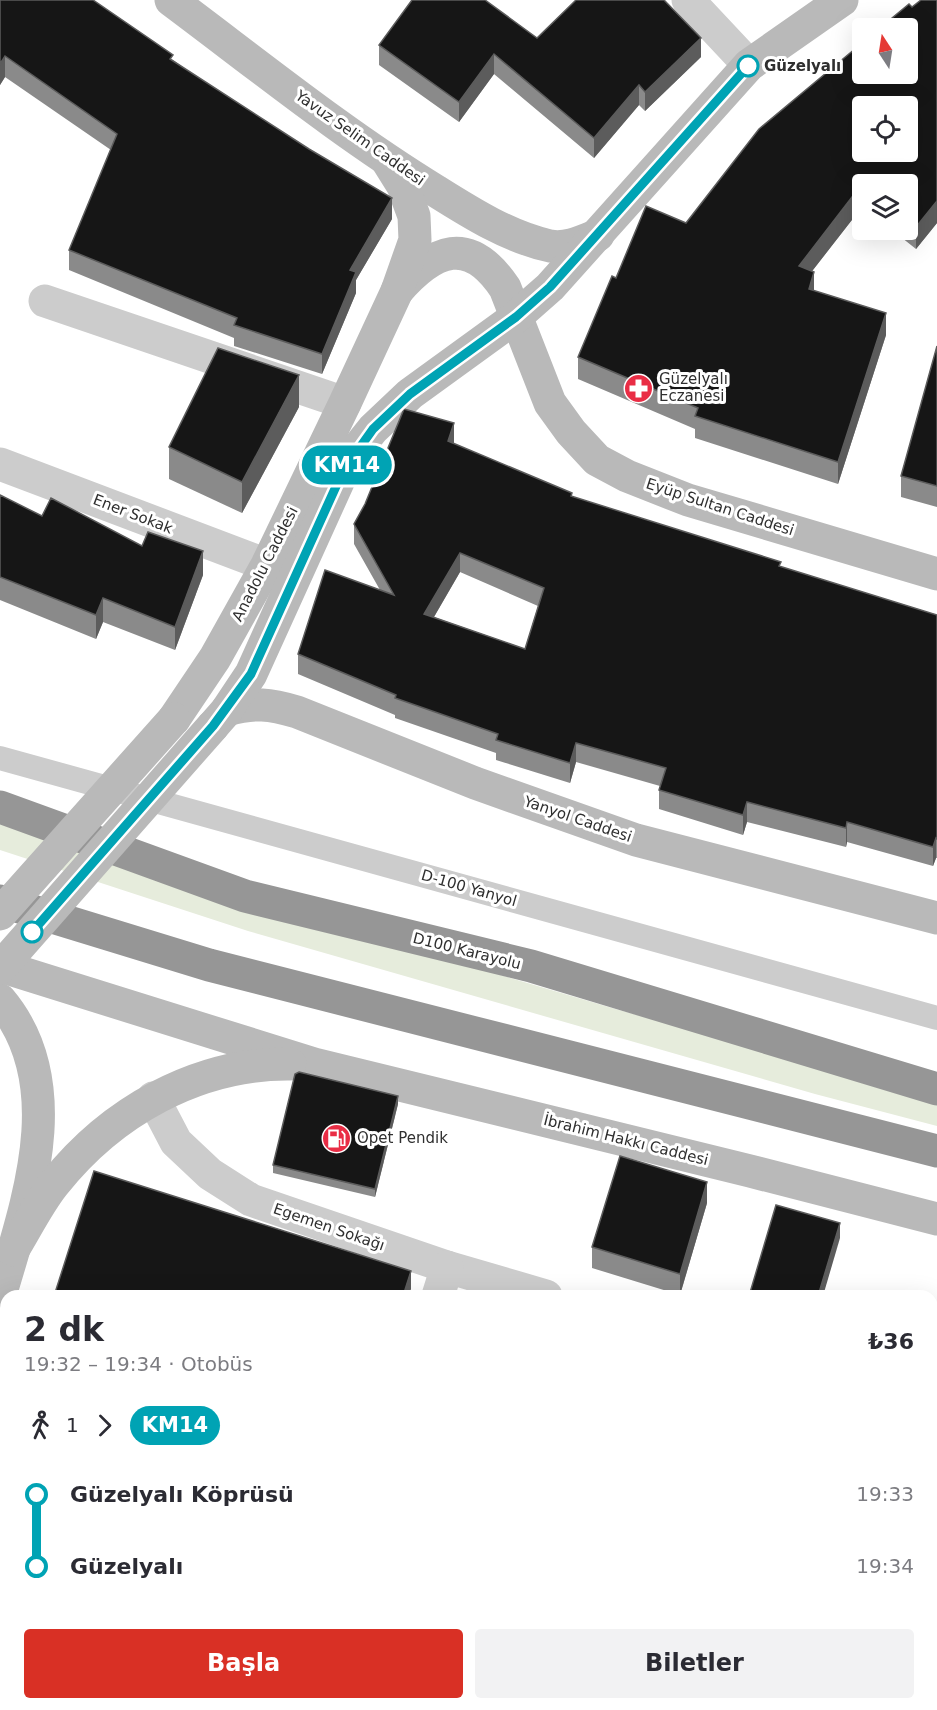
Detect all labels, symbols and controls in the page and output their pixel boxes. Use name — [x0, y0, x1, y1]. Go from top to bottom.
north arrow — [852, 18, 918, 84]
map controls — [852, 18, 918, 240]
marker: Güzelyalı — [737, 55, 759, 77]
place label: Güzelyalı — [764, 57, 841, 75]
street label: Yavuz Selim Caddesi — [291, 86, 428, 189]
button: locate — [852, 96, 918, 162]
button: layers — [852, 174, 918, 240]
place label: Güzelyalı Eczanesi — [659, 370, 728, 405]
pharmacy icon: Güzelyalı Eczanesi — [622, 372, 654, 404]
line badge: KM14 — [305, 446, 389, 484]
text: KM14 — [314, 453, 380, 477]
street label: Eyüp Sultan Caddesi — [644, 475, 796, 539]
street label: Ener Sokak — [90, 491, 176, 538]
street label: Anadolu Caddesi — [228, 504, 302, 624]
street label: Yanyol Caddesi — [521, 792, 634, 846]
street label: D-100 Yanyol — [419, 866, 519, 910]
unlabelled marker — [21, 921, 43, 943]
street label: D100 Karayolu — [411, 929, 523, 973]
street label: İbrahim Hakkı Caddesi — [542, 1110, 710, 1169]
fuel station icon: Opet Pendik — [320, 1122, 352, 1154]
place label: Opet Pendik — [357, 1129, 448, 1147]
street label: Egemen Sokağı — [271, 1200, 387, 1254]
text: 2 dk — [24, 1310, 104, 1349]
text: ₺36 — [868, 1329, 914, 1354]
text: 19:32 – 19:34 · Otobüs — [24, 1352, 253, 1376]
icon: walk — [24, 1409, 57, 1442]
icon: forward — [88, 1409, 121, 1442]
text: 1 — [66, 1413, 79, 1437]
text: KM14 — [142, 1413, 208, 1437]
text: Güzelyalı Köprüsü — [70, 1482, 294, 1507]
text: 19:33 — [856, 1482, 914, 1506]
text: Güzelyalı — [70, 1554, 183, 1579]
text: 19:34 — [856, 1554, 914, 1578]
button: Başla — [24, 1629, 463, 1698]
button: Biletler — [475, 1629, 914, 1698]

